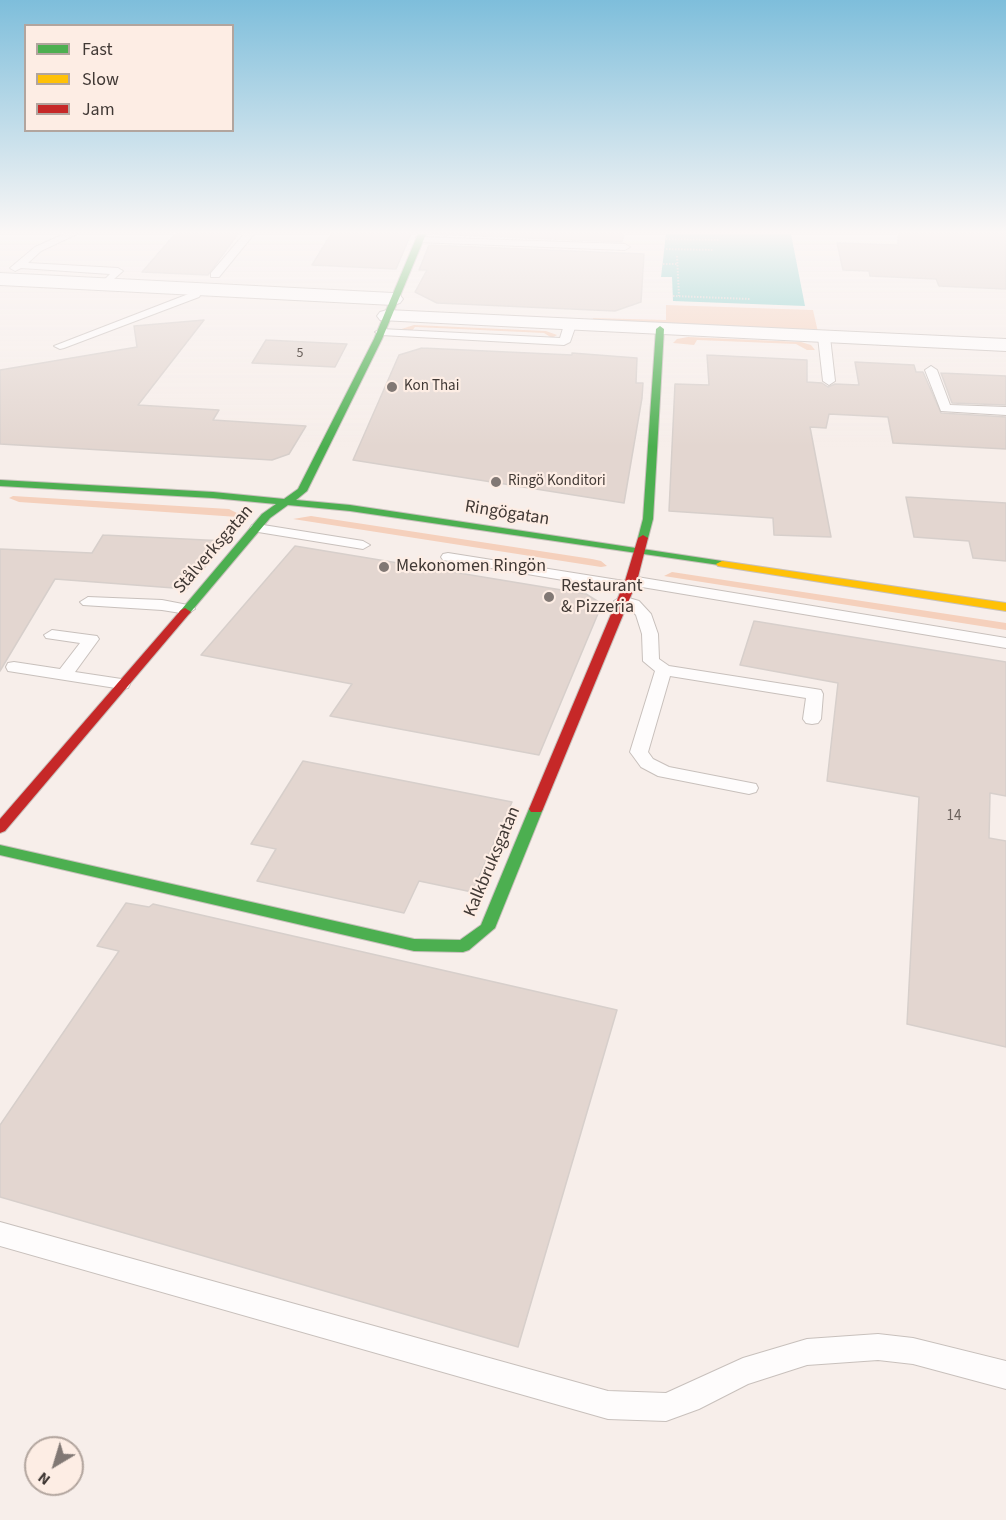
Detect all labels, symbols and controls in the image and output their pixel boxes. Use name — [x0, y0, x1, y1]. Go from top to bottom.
legend — [24, 24, 234, 132]
text: Fast — [82, 37, 113, 62]
text: Slow — [82, 67, 119, 92]
text: Jam — [82, 97, 115, 122]
house number: 5 — [297, 346, 303, 362]
place label: Kon Thai — [404, 378, 459, 396]
marker: Kon Thai — [385, 380, 399, 394]
place label: Ringö Konditori — [508, 473, 606, 491]
marker: Ringö Konditori — [489, 475, 503, 489]
street label: Ringögatan — [463, 497, 551, 531]
street label: Stålverksgatan — [170, 501, 258, 599]
place label: Mekonomen Ringön — [396, 556, 546, 578]
marker: Mekonomen Ringön — [377, 560, 391, 574]
place label: Restaurant & Pizzeria — [561, 576, 643, 618]
marker: Restaurant & Pizzeria — [542, 590, 556, 604]
street label: Kalkbruksgatan — [460, 804, 526, 920]
house number: 14 — [947, 808, 961, 826]
north arrow — [24, 1436, 84, 1496]
text: N — [33, 1467, 55, 1491]

